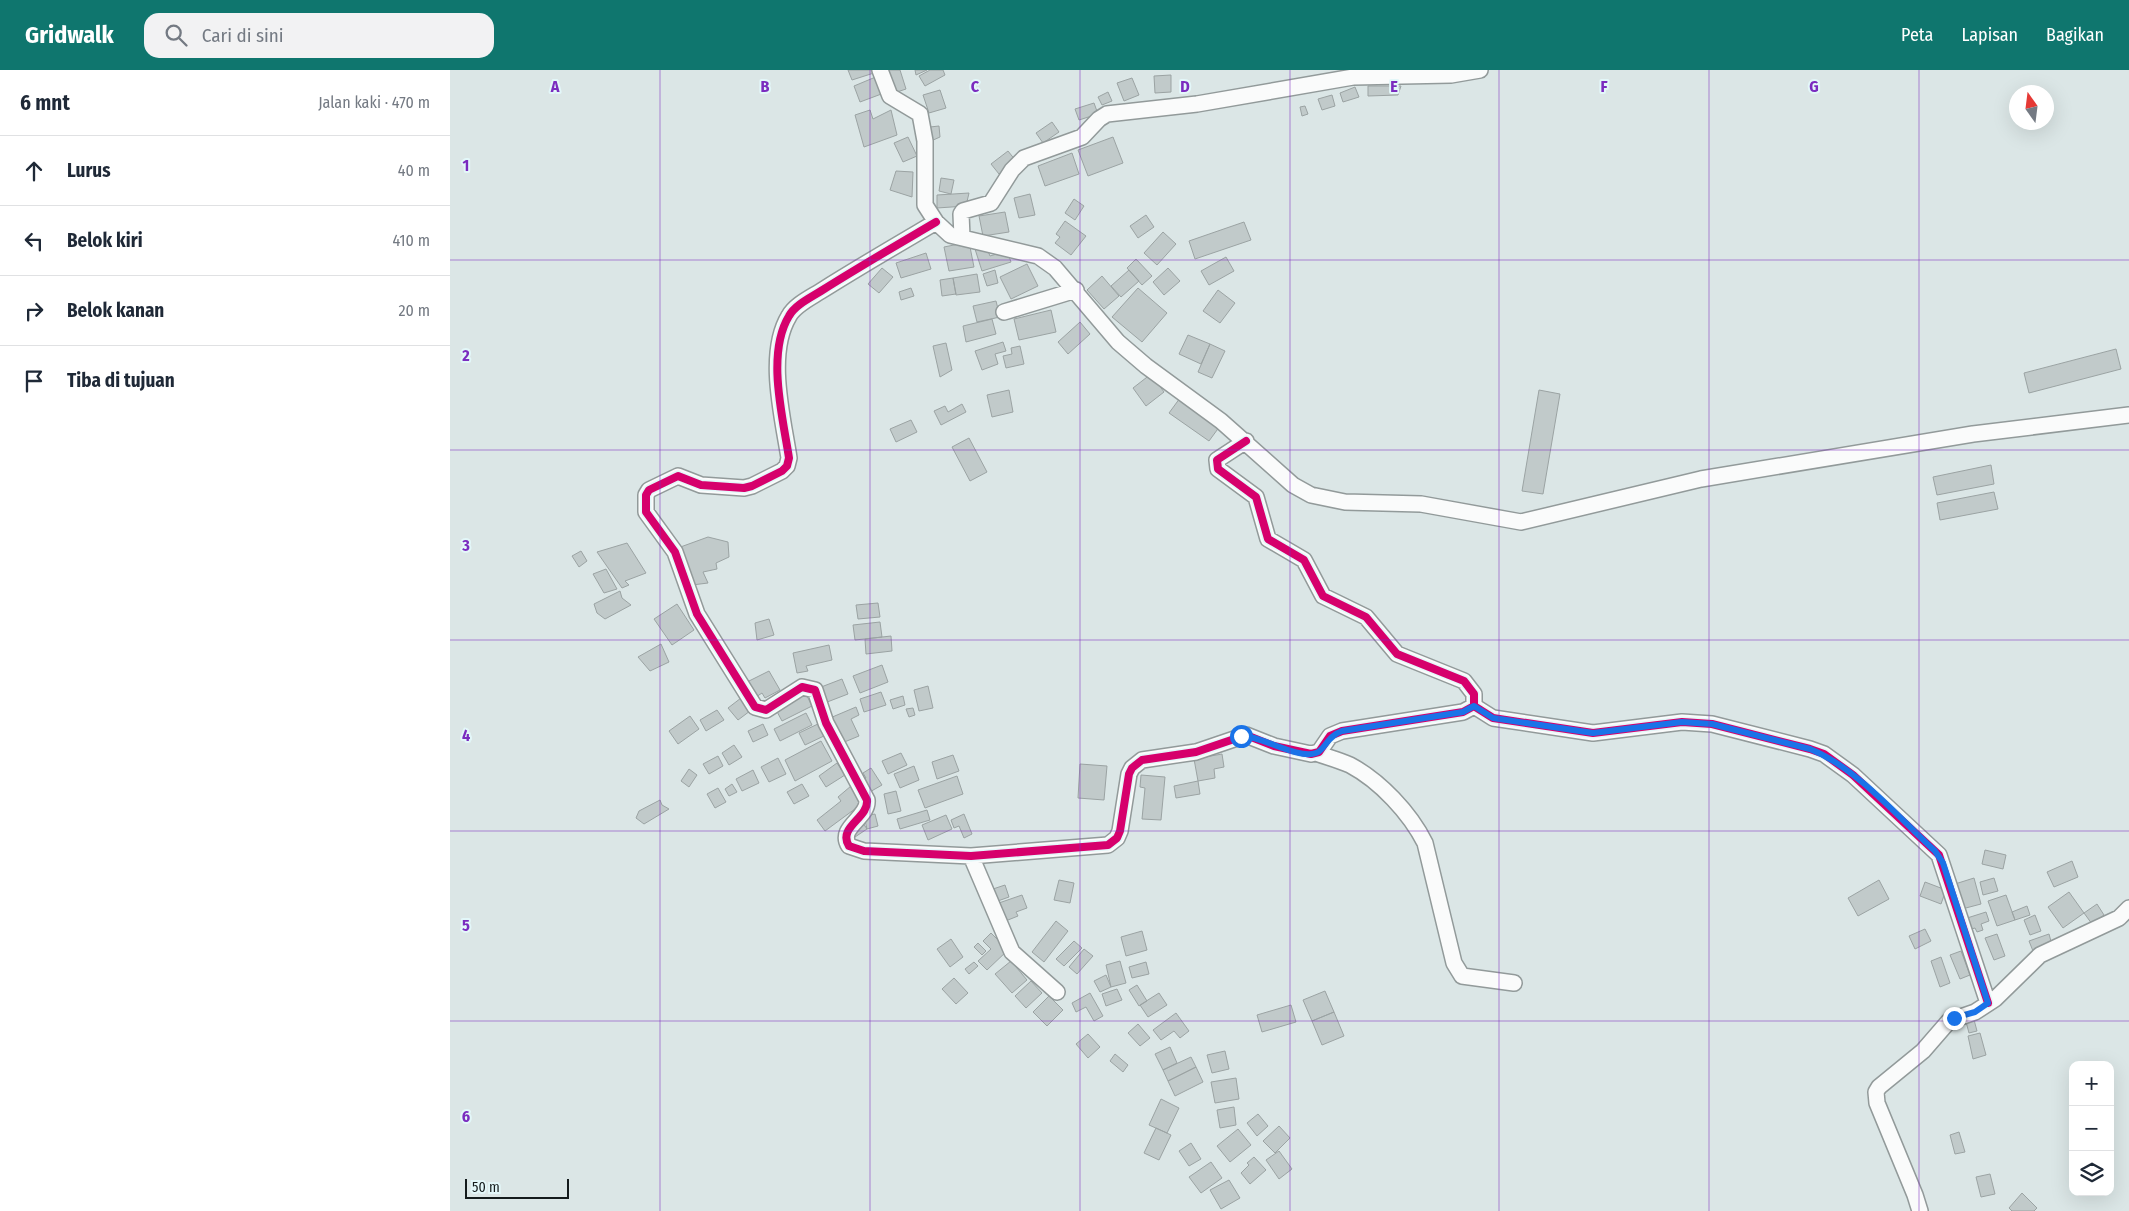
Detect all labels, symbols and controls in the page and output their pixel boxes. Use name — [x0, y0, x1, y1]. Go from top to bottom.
search box — [144, 13, 494, 58]
text: Gridwalk — [25, 21, 114, 49]
icon: search — [162, 21, 190, 49]
text: Cari di sini — [202, 24, 284, 47]
text: Peta — [1901, 24, 1933, 46]
text: Lapisan — [1961, 24, 2018, 46]
text: Bagikan — [2046, 24, 2104, 46]
text: A — [550, 77, 560, 96]
text: B — [761, 77, 770, 96]
text: C — [971, 77, 980, 96]
text: D — [1180, 77, 1190, 96]
text: E — [1390, 77, 1398, 96]
text: F — [1600, 77, 1608, 96]
text: G — [1809, 77, 1819, 96]
north arrow — [2009, 85, 2054, 130]
text: 6 mnt — [20, 90, 70, 116]
text: Jalan kaki · 470 m — [318, 93, 430, 112]
text: 1 — [463, 156, 469, 175]
icon: ahead — [20, 157, 48, 185]
text: Lurus — [67, 159, 111, 182]
text: 40 m — [398, 161, 430, 180]
icon: left — [20, 227, 48, 255]
text: Belok kiri — [67, 229, 143, 252]
text: 410 m — [392, 231, 430, 250]
icon: right — [20, 297, 48, 325]
text: Belok kanan — [67, 299, 164, 322]
text: 20 m — [399, 301, 430, 320]
text: 2 — [461, 346, 470, 365]
icon: arrive — [20, 367, 48, 395]
text: Tiba di tujuan — [67, 369, 175, 392]
text: 3 — [461, 536, 470, 555]
route start — [1230, 725, 1253, 748]
text: 4 — [462, 726, 470, 745]
text: 5 — [462, 916, 470, 935]
route end — [1943, 1007, 1966, 1030]
map controls — [2069, 1061, 2114, 1196]
button: + — [2069, 1061, 2114, 1106]
button: − — [2069, 1106, 2114, 1151]
text: 6 — [462, 1107, 470, 1126]
button: layers — [2069, 1151, 2114, 1196]
scale bar — [465, 1176, 569, 1199]
text: 50 m — [472, 1179, 500, 1196]

